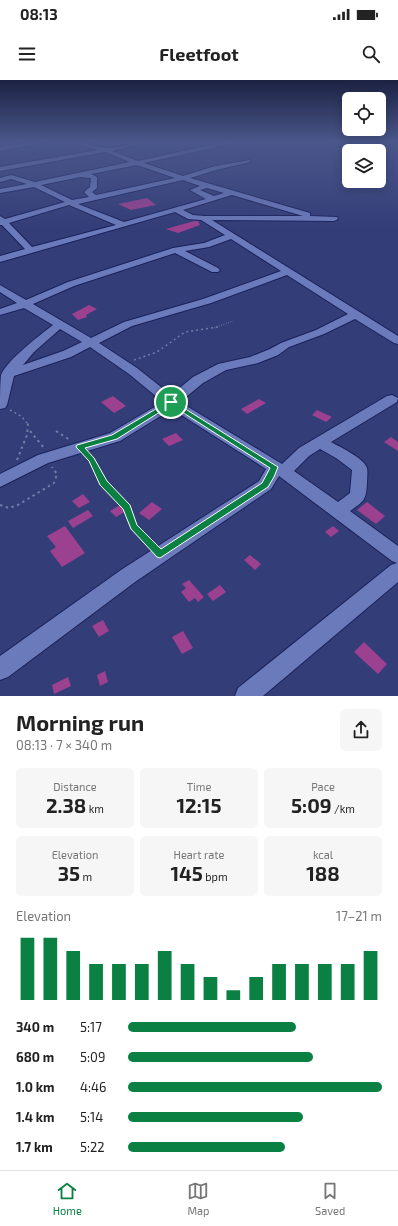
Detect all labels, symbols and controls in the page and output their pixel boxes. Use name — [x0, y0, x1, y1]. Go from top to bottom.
text: 08:13 — [20, 5, 58, 23]
icon: menu — [16, 43, 38, 65]
text: Fleetfoot — [159, 43, 239, 65]
icon: search — [360, 43, 382, 65]
map controls — [342, 92, 386, 188]
button: locate — [342, 92, 386, 136]
button: layers — [342, 144, 386, 188]
pin — [154, 385, 188, 419]
icon: arrive — [160, 391, 182, 413]
text: Morning run — [16, 709, 144, 735]
button: share — [340, 709, 382, 751]
text: 08:13 · 7 × 340 m — [16, 737, 112, 753]
text: Distance — [53, 780, 97, 793]
text: Time — [187, 780, 211, 793]
text: Pace — [311, 780, 335, 793]
text: 2.38 — [46, 793, 86, 817]
text: 12:15 — [176, 793, 222, 817]
text: 5:09 — [291, 793, 332, 817]
text: km — [86, 802, 104, 815]
text: /km — [332, 802, 355, 815]
text: Elevation — [52, 848, 98, 861]
text: Heart rate — [174, 848, 224, 861]
text: kcal — [313, 848, 333, 861]
text: 35 — [58, 861, 80, 885]
text: 145 — [170, 861, 203, 885]
text: 188 — [306, 861, 340, 885]
text: m — [80, 870, 92, 883]
text: bpm — [203, 870, 228, 883]
text: Elevation — [16, 908, 71, 924]
text: 17–21 m — [336, 908, 382, 924]
text: 340 m — [16, 1019, 54, 1035]
text: 5:17 — [80, 1019, 102, 1035]
text: 680 m — [16, 1049, 54, 1065]
text: 5:09 — [80, 1049, 105, 1065]
text: 1.0 km — [16, 1079, 55, 1095]
text: 4:46 — [80, 1079, 107, 1095]
text: 1.4 km — [16, 1109, 55, 1125]
text: 5:14 — [80, 1109, 103, 1125]
text: 1.7 km — [16, 1139, 53, 1155]
text: 5:22 — [80, 1139, 105, 1155]
tab: Home — [53, 1180, 82, 1217]
tab: Map — [187, 1180, 210, 1217]
tab: Saved — [315, 1180, 345, 1217]

